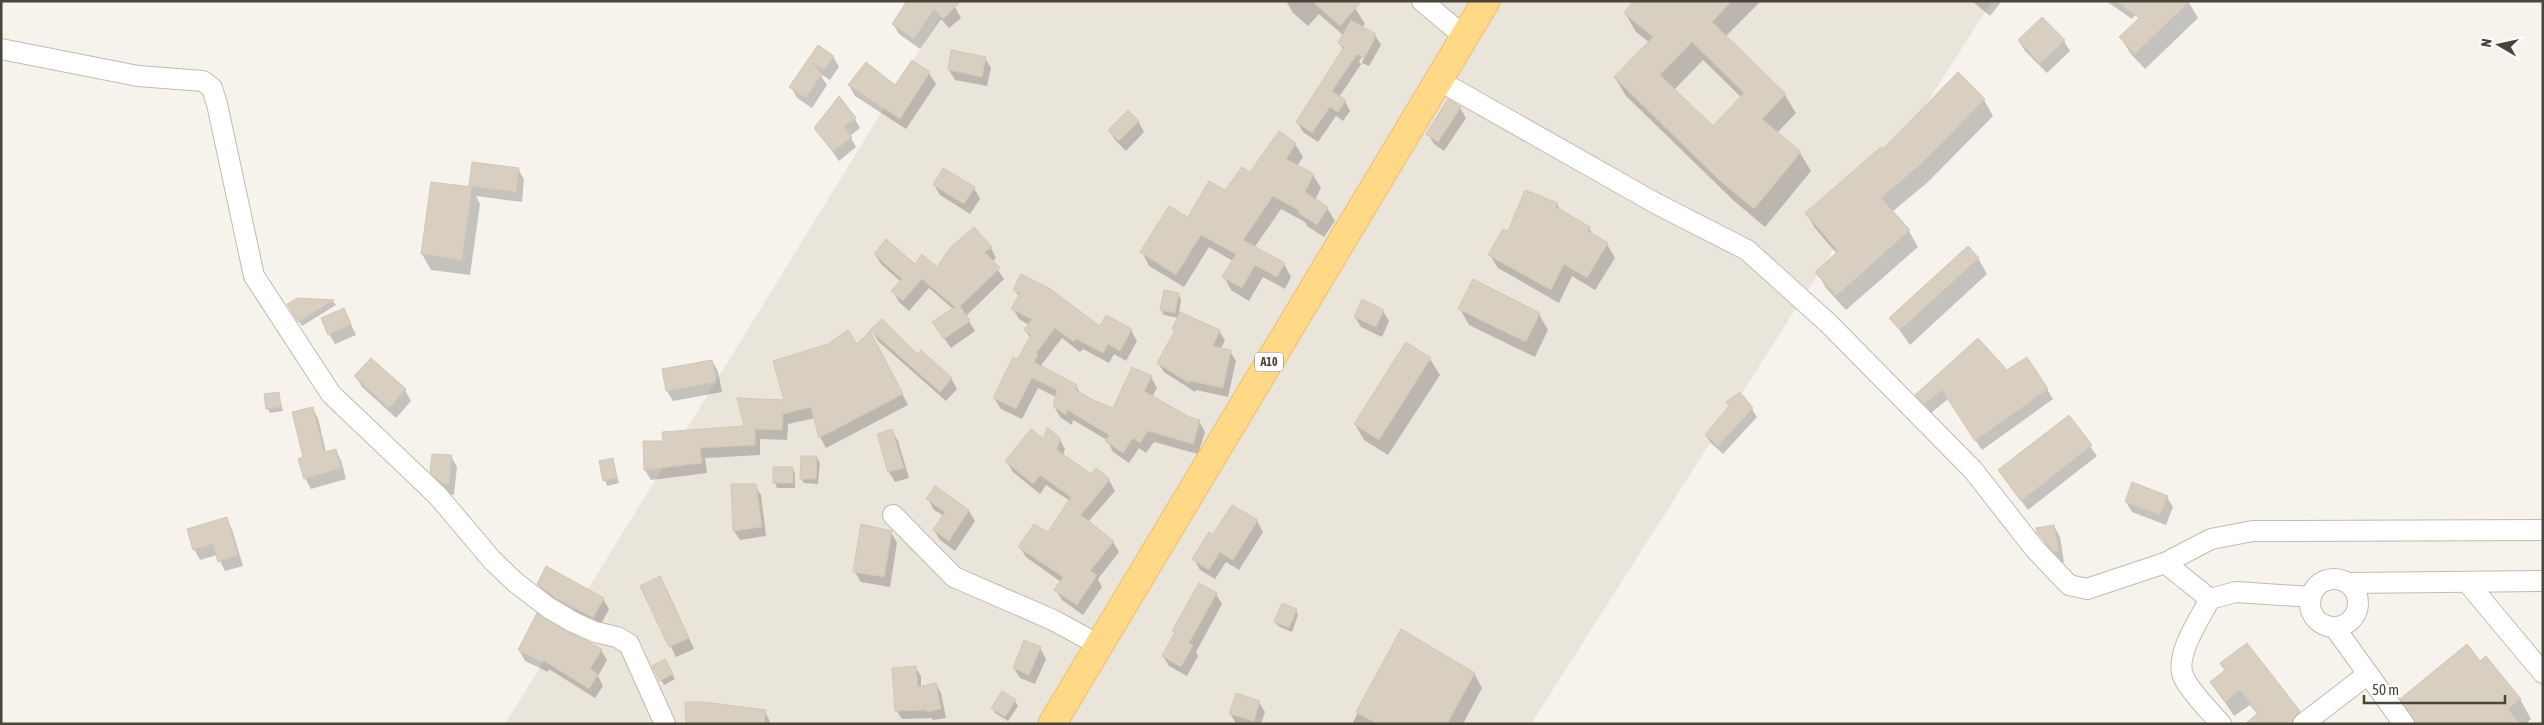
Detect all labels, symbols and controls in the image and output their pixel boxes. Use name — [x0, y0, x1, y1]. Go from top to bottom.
north arrow — [2474, 20, 2524, 70]
text: N — [2478, 38, 2495, 48]
road number: A10 — [1255, 352, 1283, 372]
scale bar — [2364, 672, 2505, 704]
text: 50 m — [2372, 681, 2399, 698]

